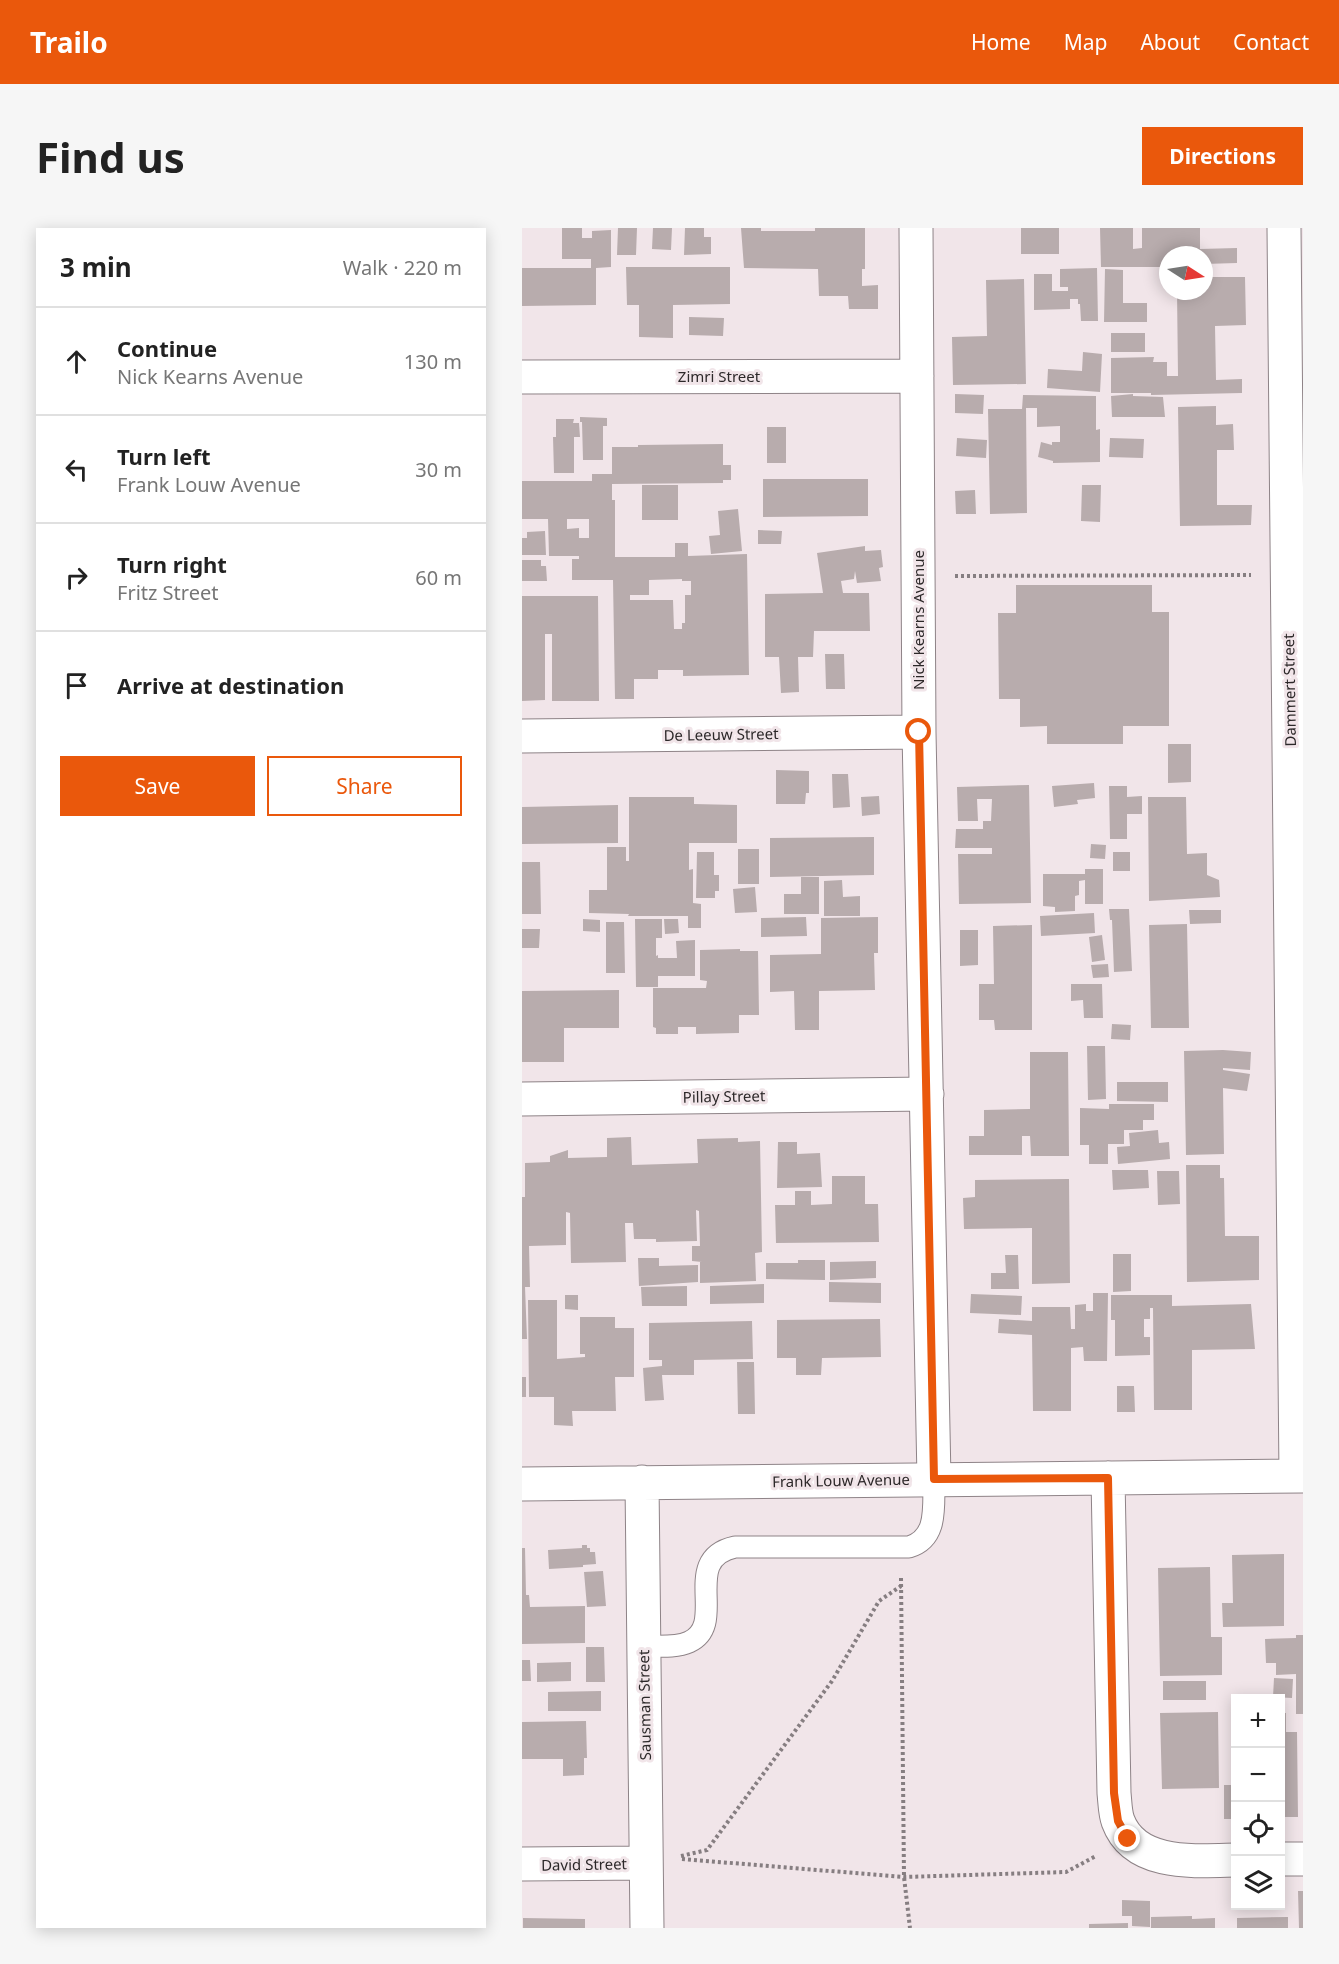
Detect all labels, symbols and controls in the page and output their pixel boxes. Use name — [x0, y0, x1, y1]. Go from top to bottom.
text: Trailo — [30, 23, 108, 61]
text: Home — [971, 28, 1031, 56]
text: Map — [1064, 28, 1107, 56]
text: About — [1140, 28, 1200, 56]
text: Contact — [1233, 28, 1309, 56]
button: Directions — [1142, 127, 1303, 185]
text: Find us — [36, 128, 185, 185]
north arrow — [1159, 246, 1213, 300]
text: 3 min — [60, 249, 132, 285]
text: Walk · 220 m — [343, 254, 462, 281]
text: Continue — [117, 333, 217, 363]
icon: ahead — [60, 345, 93, 378]
text: 130 m — [404, 348, 462, 375]
text: Nick Kearns Avenue — [117, 363, 303, 390]
street label: Zimri Street — [678, 366, 761, 386]
text: Turn left — [117, 441, 211, 471]
icon: left — [60, 453, 93, 486]
text: 30 m — [415, 456, 462, 483]
text: Frank Louw Avenue — [117, 471, 301, 498]
text: Turn right — [117, 549, 227, 579]
street label: Nick Kearns Avenue — [908, 550, 928, 690]
icon: right — [60, 561, 93, 594]
text: 60 m — [415, 564, 462, 591]
text: Fritz Street — [117, 579, 218, 606]
street label: Dammert Street — [1278, 633, 1300, 747]
icon: arrive — [60, 669, 93, 702]
text: Arrive at destination — [117, 670, 344, 700]
route start — [905, 718, 931, 744]
street label: De Leeuw Street — [663, 723, 779, 745]
button: Save — [60, 756, 255, 816]
button: Share — [267, 756, 462, 816]
street label: Pillay Street — [683, 1085, 766, 1107]
street label: Frank Louw Avenue — [772, 1469, 910, 1491]
street label: Sausman Street — [633, 1649, 655, 1760]
map controls — [1231, 1694, 1285, 1910]
button: + — [1231, 1694, 1285, 1748]
button: − — [1231, 1748, 1285, 1802]
button: locate — [1231, 1802, 1285, 1856]
route end — [1114, 1825, 1140, 1851]
street label: David Street — [541, 1853, 628, 1875]
button: layers — [1231, 1856, 1285, 1910]

